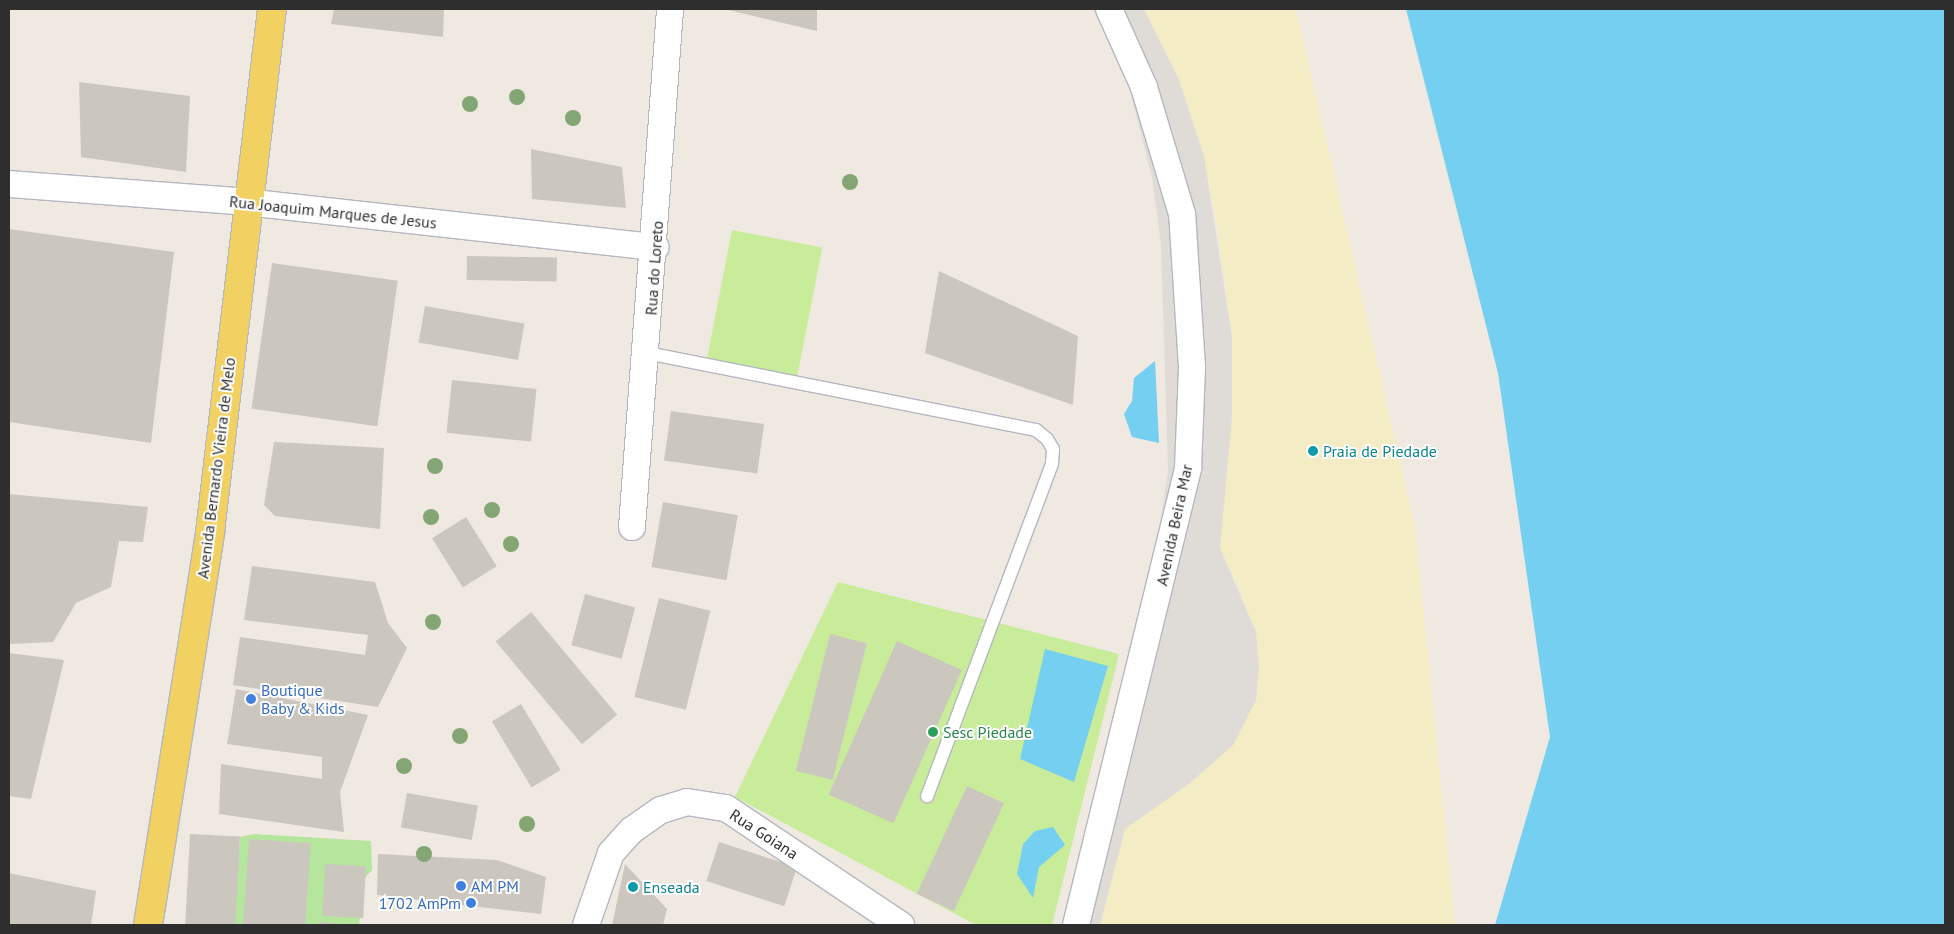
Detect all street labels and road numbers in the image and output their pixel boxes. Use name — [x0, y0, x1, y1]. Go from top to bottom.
street label: Rua Joaquim Marques de Jesus — [228, 192, 438, 232]
street label: Rua do Loreto — [641, 220, 667, 316]
street label: Avenida Bernardo Vieira de Melo — [193, 356, 239, 580]
street label: Avenida Beira Mar — [1152, 462, 1196, 588]
street label: Rua Goiana — [726, 805, 802, 863]

